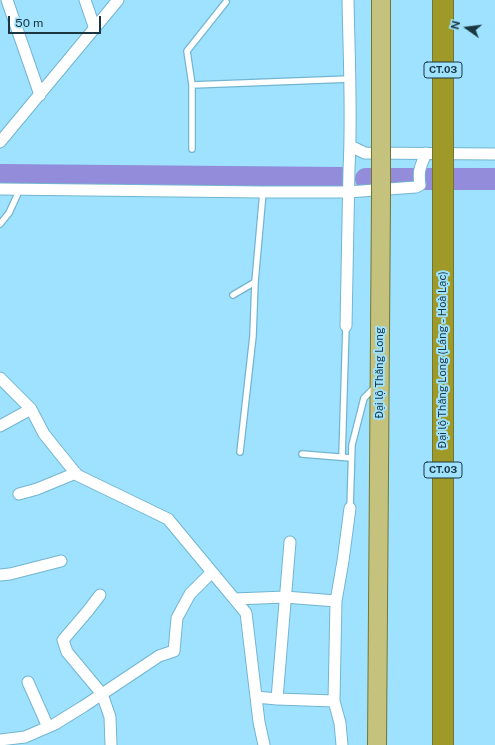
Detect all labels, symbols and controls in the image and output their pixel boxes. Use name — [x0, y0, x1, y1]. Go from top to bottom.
scale bar — [10, 8, 103, 34]
north arrow — [447, 8, 487, 48]
text: 50 m — [15, 16, 43, 30]
text: N — [448, 19, 462, 31]
road number: CT.03 — [424, 62, 462, 78]
street label: Đại lộ Thăng Long (Láng - Hoà Lạc) — [436, 271, 450, 449]
street label: Đại lộ Thăng Long — [373, 327, 387, 419]
road number: CT.03 — [424, 462, 462, 478]

